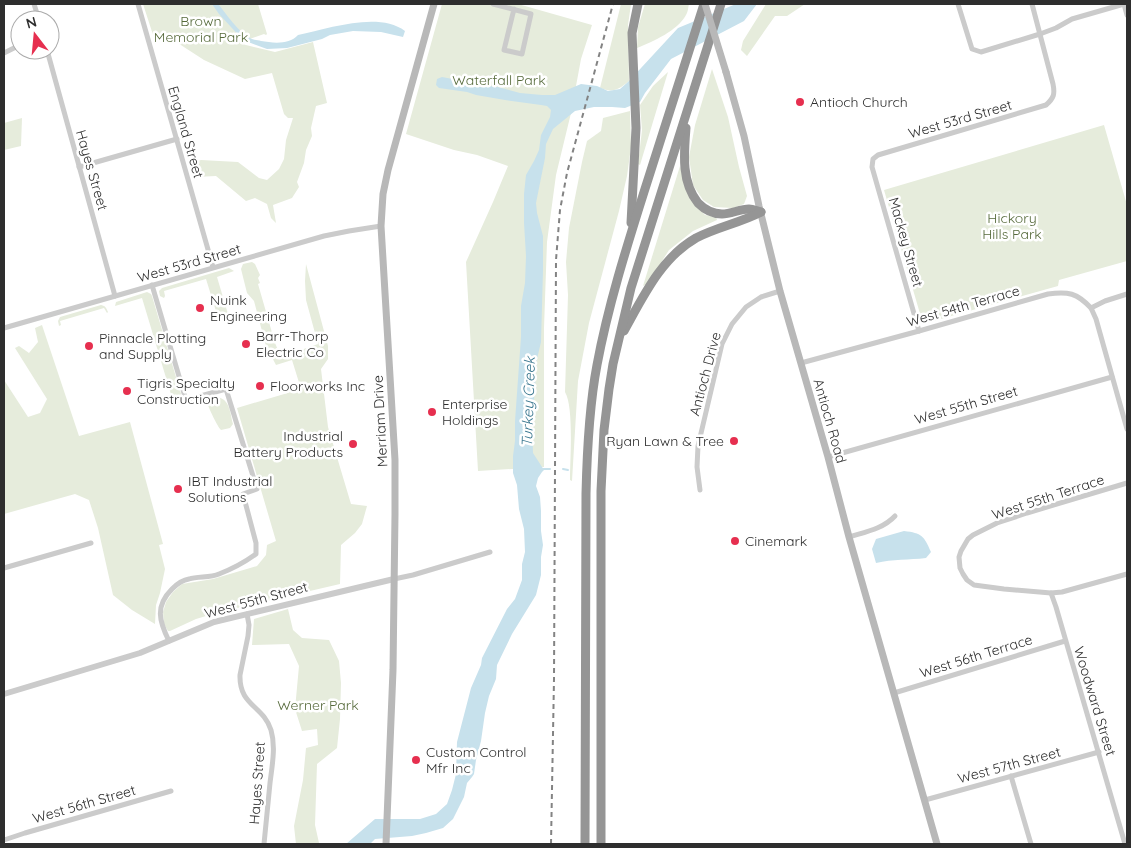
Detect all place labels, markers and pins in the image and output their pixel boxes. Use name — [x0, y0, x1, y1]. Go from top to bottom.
place label: Antioch Church — [810, 93, 908, 111]
marker: Antioch Church — [794, 96, 806, 108]
place label: Nuink Engineering — [210, 291, 287, 325]
marker: Nuink Engineering — [194, 302, 206, 314]
place label: Barr-Thorp Electric Co — [256, 327, 329, 361]
place label: Pinnacle Plotting and Supply — [99, 329, 206, 363]
marker: Barr-Thorp Electric Co — [240, 338, 252, 350]
marker: Pinnacle Plotting and Supply — [83, 340, 95, 352]
place label: Tigris Specialty Construction — [137, 374, 235, 408]
place label: Floorworks Inc — [270, 377, 365, 395]
marker: Floorworks Inc — [254, 380, 266, 392]
marker: Tigris Specialty Construction — [121, 385, 133, 397]
place label: Enterprise Holdings — [442, 395, 507, 429]
marker: Enterprise Holdings — [426, 406, 438, 418]
place label: Industrial Battery Products — [234, 427, 343, 461]
place label: Ryan Lawn & Tree — [606, 432, 724, 450]
marker: Ryan Lawn & Tree — [728, 435, 740, 447]
marker: Industrial Battery Products — [347, 438, 359, 450]
place label: IBT Industrial Solutions — [188, 472, 272, 506]
marker: IBT Industrial Solutions — [172, 483, 184, 495]
place label: Cinemark — [745, 532, 807, 550]
marker: Cinemark — [729, 535, 741, 547]
place label: Custom Control Mfr Inc — [426, 743, 527, 777]
marker: Custom Control Mfr Inc — [410, 754, 422, 766]

